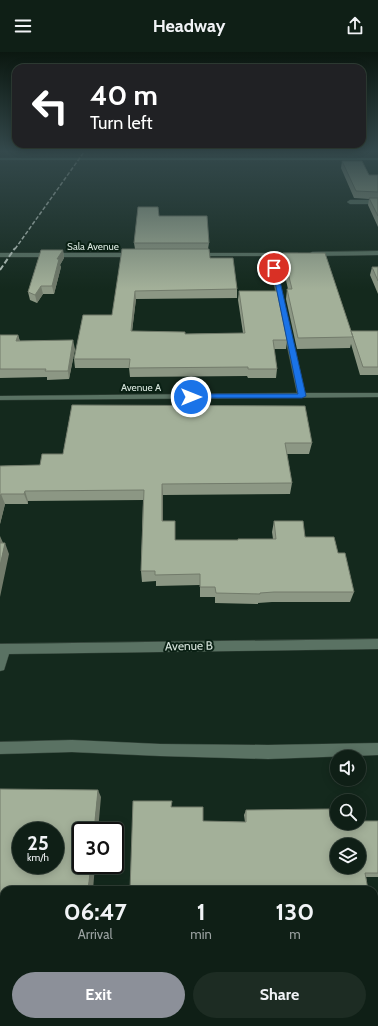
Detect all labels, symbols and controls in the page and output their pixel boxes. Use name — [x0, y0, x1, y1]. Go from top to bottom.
icon: menu — [12, 15, 34, 37]
text: Headway — [153, 15, 225, 37]
icon: share — [344, 15, 366, 37]
text: 40 m — [90, 78, 158, 112]
icon: left — [24, 80, 76, 132]
text: Turn left — [90, 112, 153, 134]
street label: Sala Avenue — [67, 240, 119, 253]
pin — [257, 251, 291, 285]
icon: arrive — [263, 257, 285, 279]
position arrow — [170, 376, 212, 418]
street label: Avenue A — [121, 381, 162, 394]
street label: Avenue B — [165, 638, 213, 653]
map controls — [330, 750, 366, 874]
button: sound — [330, 750, 366, 786]
button: search — [330, 794, 366, 830]
speed limit sign: 30 — [72, 822, 124, 874]
text: 25 — [27, 831, 49, 855]
button: layers — [330, 838, 366, 874]
text: km/h — [27, 851, 49, 864]
text: 06:47 — [64, 897, 127, 926]
text: 1 — [197, 897, 205, 926]
text: 130 — [276, 897, 314, 926]
text: Arrival — [78, 926, 112, 942]
text: min — [190, 926, 212, 942]
text: m — [289, 926, 301, 942]
button: Exit — [12, 972, 185, 1018]
button: Share — [193, 972, 366, 1018]

